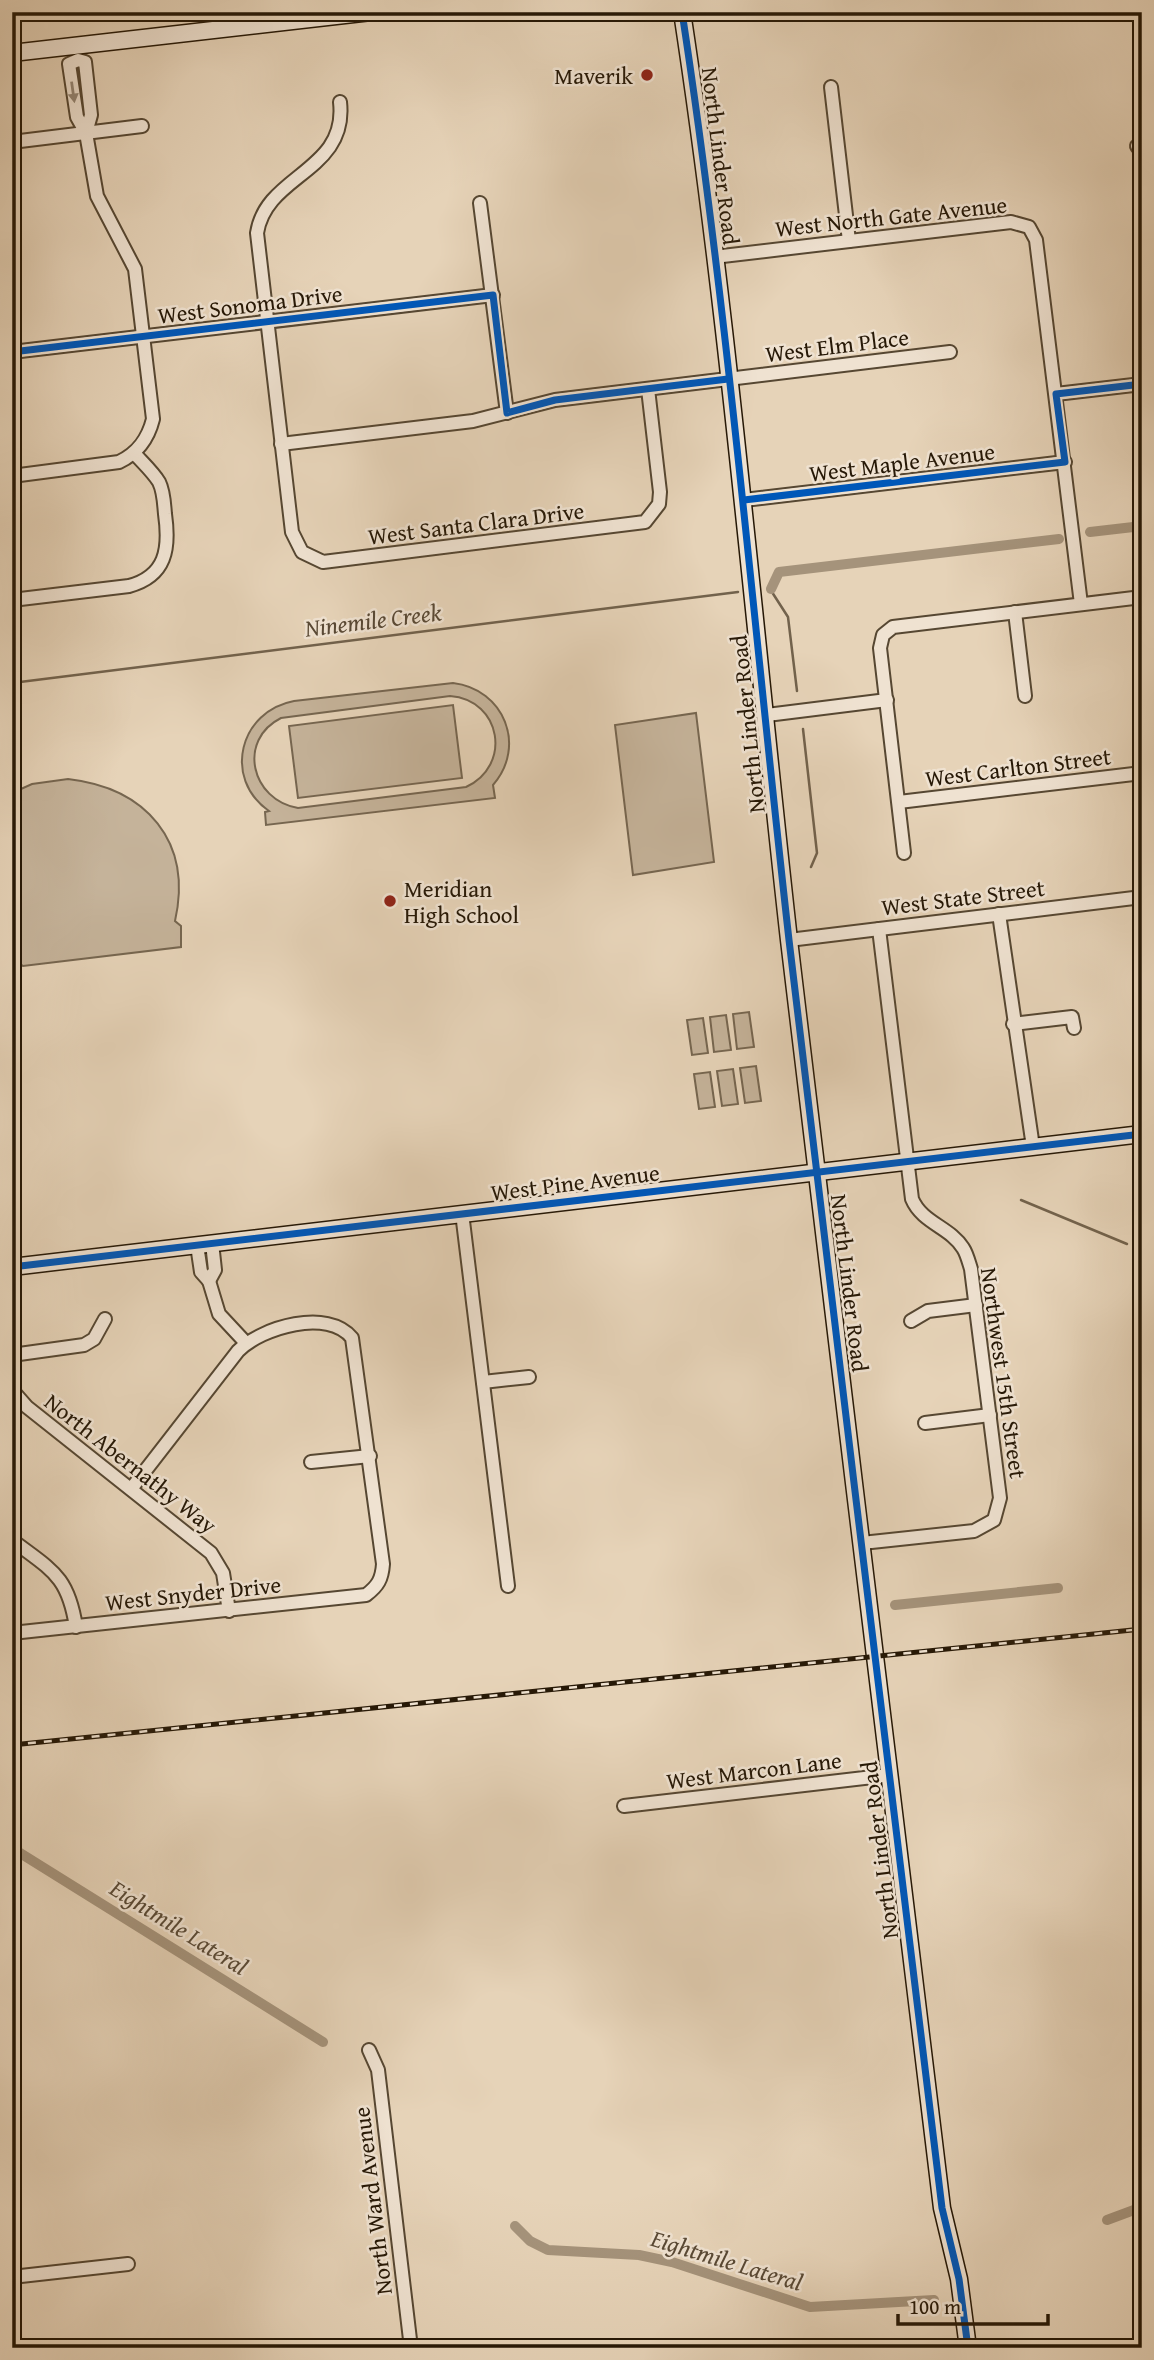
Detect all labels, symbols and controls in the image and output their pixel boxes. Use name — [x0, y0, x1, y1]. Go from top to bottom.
place label: Maverik — [554, 59, 633, 92]
street label: North Linder Road — [694, 65, 748, 247]
marker: Maverik — [639, 67, 655, 83]
one-way arrow — [68, 81, 79, 103]
street label: West North Gate Avenue — [773, 187, 1009, 245]
street label: West Sonoma Drive — [156, 276, 344, 332]
street label: West Elm Place — [763, 320, 911, 370]
street label: West Maple Avenue — [807, 434, 997, 490]
street label: West Santa Clara Drive — [366, 493, 586, 553]
water label: Ninemile Creek — [302, 594, 443, 646]
street label: North Linder Road — [721, 633, 773, 815]
street label: West Carlton Street — [923, 739, 1113, 795]
street label: West State Street — [880, 871, 1046, 923]
place label: Meridian High School — [404, 872, 519, 931]
marker: Meridian High School — [382, 893, 398, 909]
street label: West Pine Avenue — [489, 1155, 661, 1209]
street label: North Linder Road — [823, 1192, 877, 1374]
street label: Northwest 15th Street — [973, 1265, 1035, 1481]
street label: North Abernathy Way — [38, 1385, 225, 1541]
street label: West Snyder Drive — [103, 1567, 283, 1619]
street label: West Marcon Lane — [664, 1743, 844, 1797]
street label: North Linder Road — [852, 1759, 906, 1941]
water label: Eightmile Lateral — [102, 1870, 255, 1983]
street label: North Ward Avenue — [344, 2105, 400, 2297]
water label: Eightmile Lateral — [646, 2220, 807, 2300]
scale bar — [898, 2283, 1049, 2327]
text: 100 m — [909, 2291, 961, 2322]

